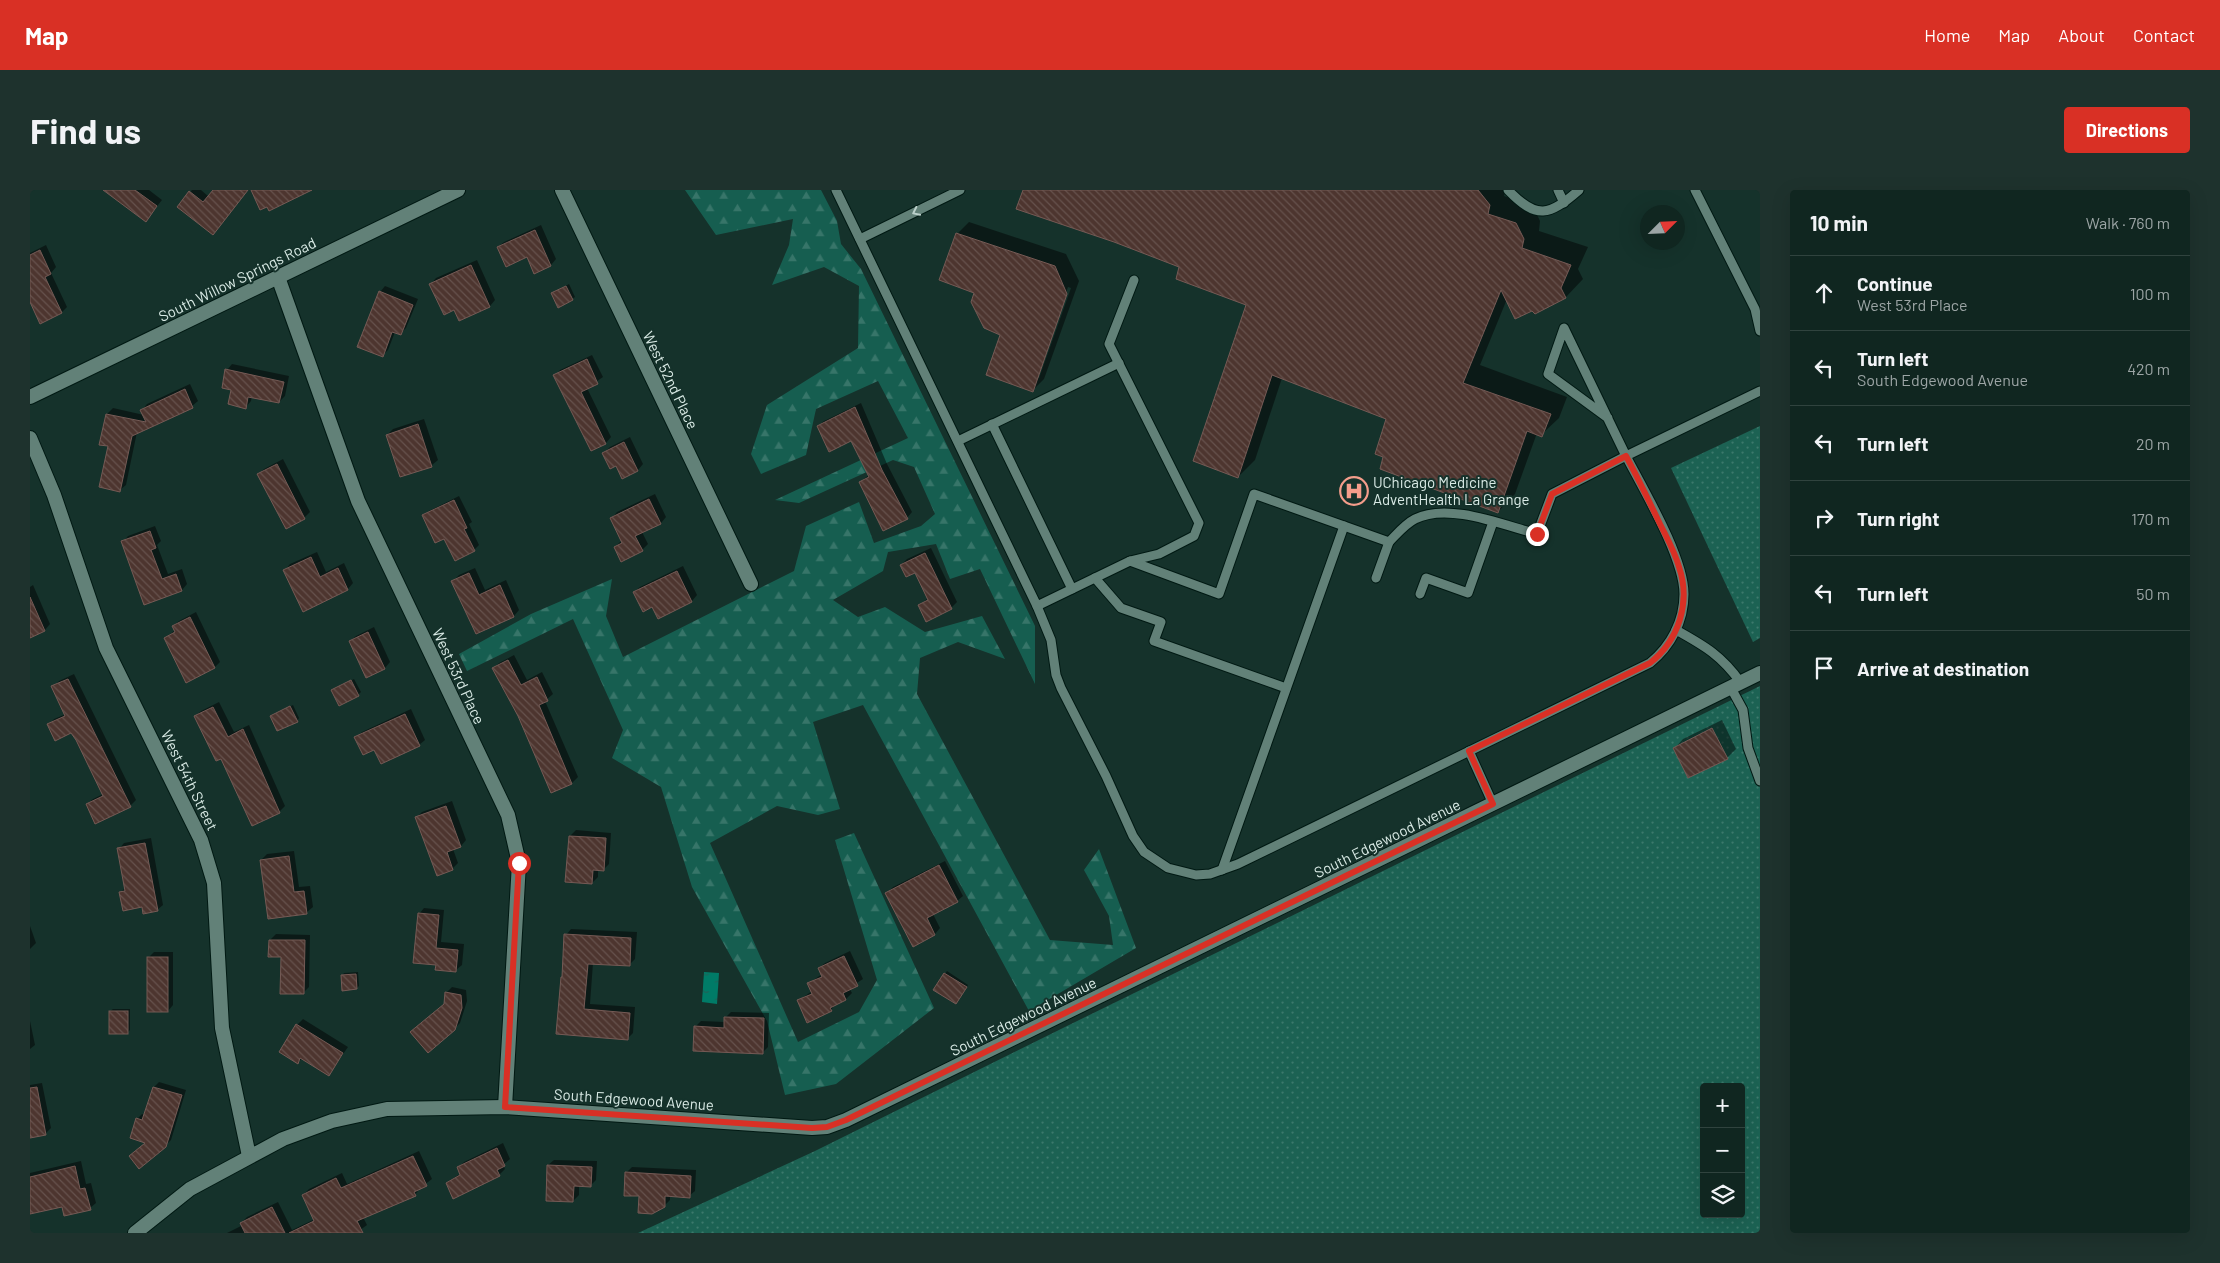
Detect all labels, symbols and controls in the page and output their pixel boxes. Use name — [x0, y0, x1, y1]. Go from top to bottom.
text: Map — [25, 21, 68, 50]
text: Home — [1924, 24, 1970, 46]
text: Map — [1998, 24, 2030, 46]
text: About — [2058, 24, 2105, 46]
text: Contact — [2133, 24, 2195, 46]
button: Directions — [2064, 107, 2190, 153]
text: Find us — [30, 109, 141, 151]
north arrow — [1640, 205, 1685, 250]
one-way arrow — [912, 206, 921, 216]
text: 10 min — [1810, 210, 1868, 235]
text: Walk · 760 m — [2086, 213, 2170, 232]
street label: South Willow Springs Road — [155, 233, 319, 325]
text: Continue — [1857, 272, 1933, 295]
icon: ahead — [1810, 279, 1838, 307]
text: 100 m — [2130, 284, 2170, 303]
text: West 53rd Place — [1857, 295, 1968, 314]
street label: West 52nd Place — [640, 328, 702, 432]
text: Turn left — [1857, 347, 1928, 370]
icon: left — [1810, 354, 1838, 382]
text: 420 m — [2127, 359, 2170, 378]
text: South Edgewood Avenue — [1857, 370, 2028, 389]
icon: left — [1810, 429, 1838, 457]
text: Turn left — [1857, 432, 1928, 455]
text: 20 m — [2136, 434, 2170, 453]
place label: UChicago Medicine AdventHealth La Grange — [1373, 473, 1529, 508]
hospital icon: UChicago Medicine AdventHealth La Grange — [1339, 476, 1369, 506]
icon: right — [1810, 504, 1838, 532]
text: Turn right — [1857, 507, 1939, 530]
text: 170 m — [2131, 509, 2170, 528]
route end — [1526, 523, 1549, 546]
icon: left — [1810, 579, 1838, 607]
text: Turn left — [1857, 582, 1928, 605]
text: 50 m — [2136, 584, 2170, 603]
street label: West 53rd Place — [429, 625, 489, 727]
icon: arrive — [1810, 654, 1838, 682]
text: Arrive at destination — [1857, 657, 2029, 680]
street label: West 54th Street — [158, 727, 222, 833]
street label: South Edgewood Avenue — [1311, 795, 1463, 881]
route start — [508, 852, 531, 875]
street label: South Edgewood Avenue — [947, 973, 1099, 1059]
map controls — [1700, 1083, 1745, 1218]
button: + — [1700, 1083, 1745, 1128]
street label: South Edgewood Avenue — [553, 1084, 715, 1114]
button: − — [1700, 1128, 1745, 1173]
button: layers — [1700, 1173, 1745, 1218]

